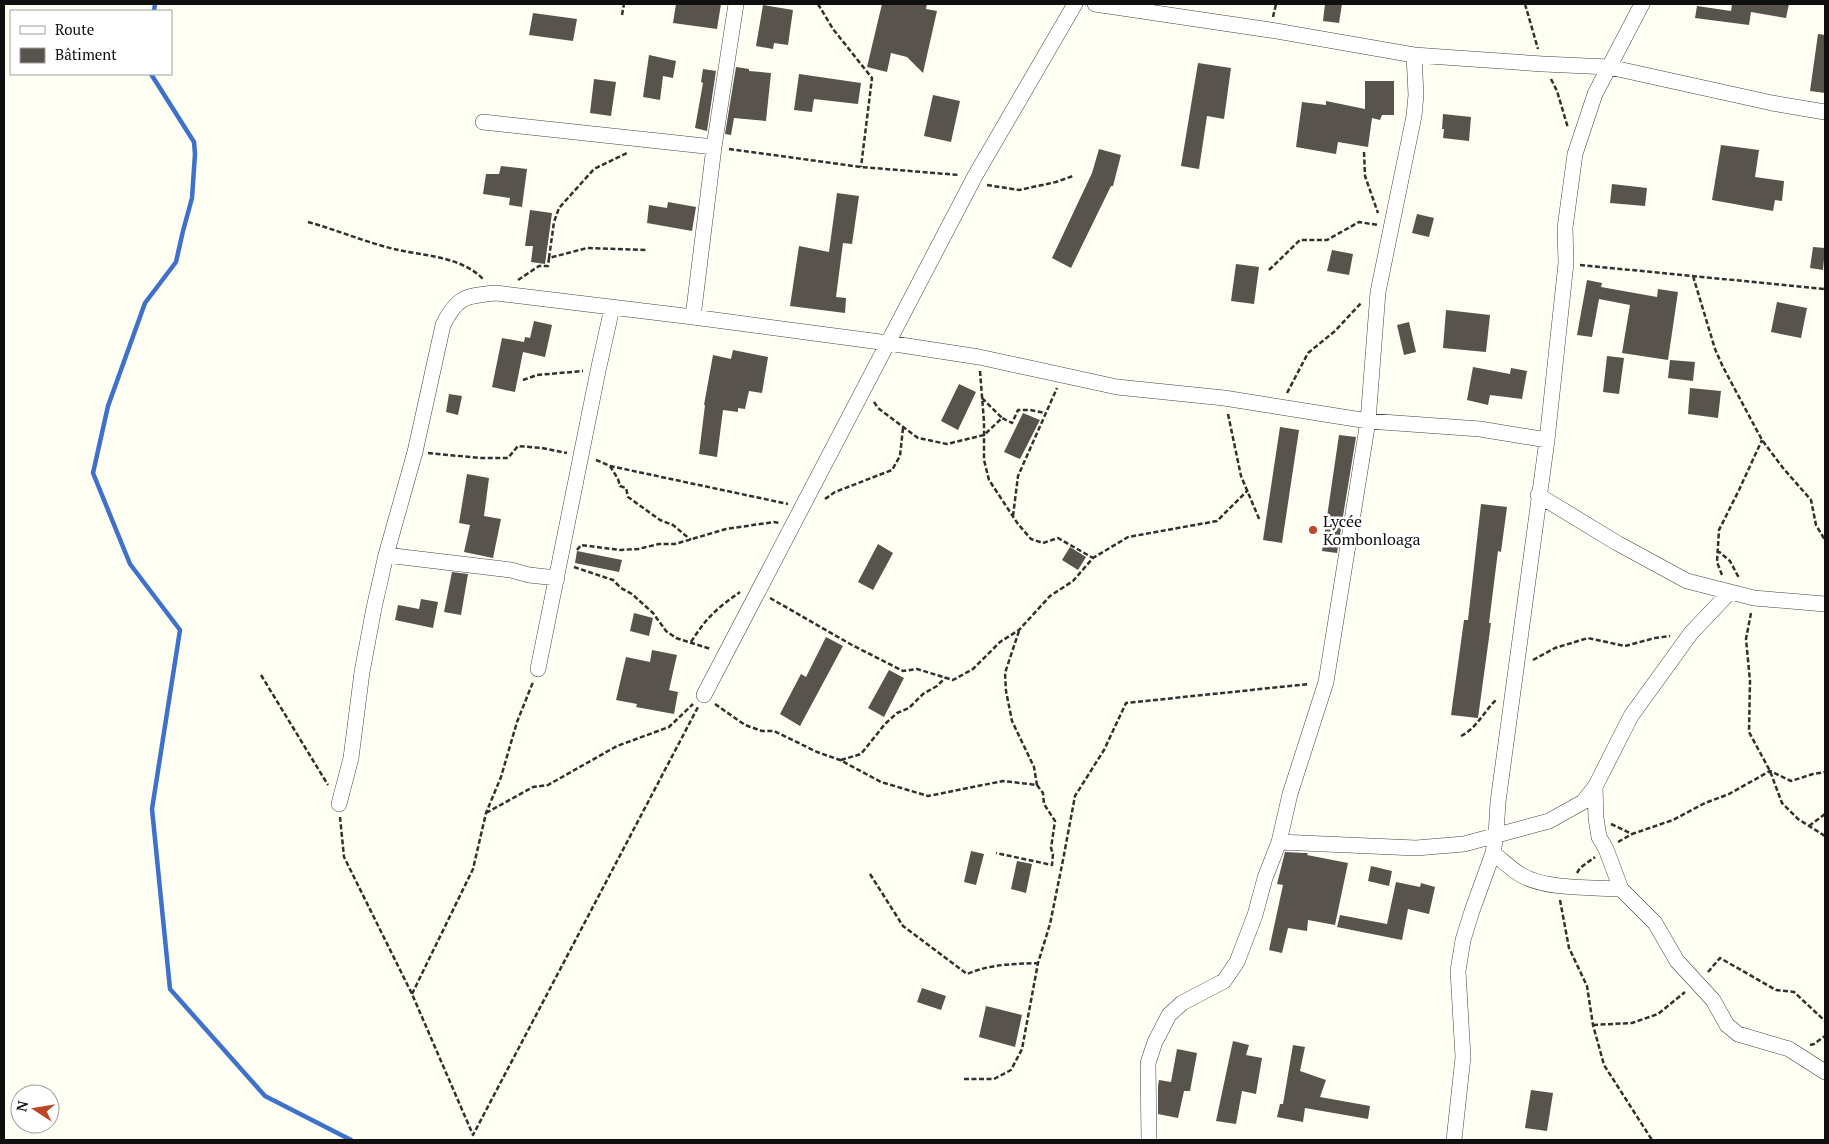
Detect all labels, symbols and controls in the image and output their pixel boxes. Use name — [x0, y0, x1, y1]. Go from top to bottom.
legend — [10, 10, 172, 75]
text: Route — [55, 19, 94, 39]
text: Bâtiment — [55, 44, 117, 64]
place label: Lycée Kombonloaga — [1323, 510, 1421, 550]
marker: Lycée Kombonloaga — [1307, 524, 1319, 536]
north arrow — [10, 1084, 60, 1134]
text: N — [11, 1099, 32, 1113]

